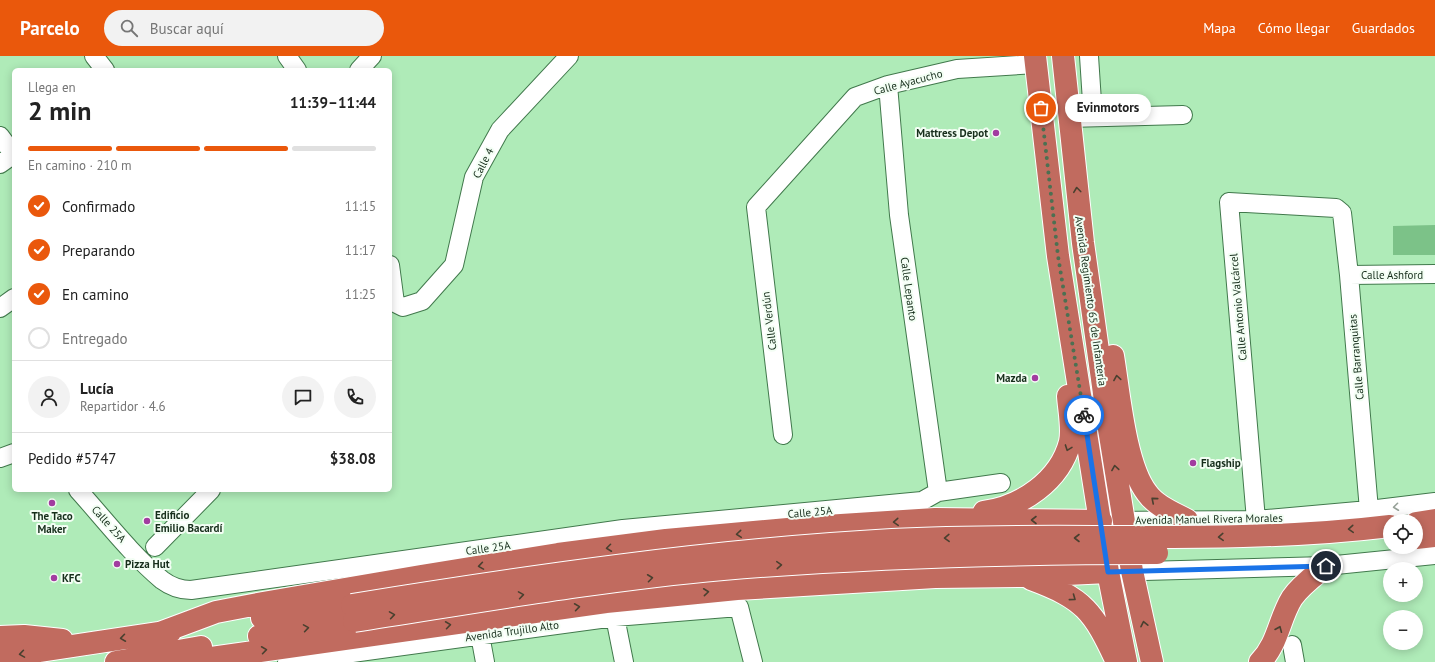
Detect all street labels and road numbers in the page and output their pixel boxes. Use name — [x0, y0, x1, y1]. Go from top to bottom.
street label: Calle Ayacucho — [872, 66, 944, 98]
street label: Calle 4 — [469, 145, 497, 181]
street label: Avenida Regimiento 65 de Infantería — [1072, 215, 1110, 387]
street label: Calle Antonio Valcárcel — [1226, 252, 1250, 361]
street label: Calle Lepanto — [898, 256, 920, 322]
street label: Calle Ashford — [1361, 268, 1423, 282]
street label: Calle Verdún — [758, 291, 780, 351]
street label: Calle Barranquitas — [1345, 313, 1367, 400]
street label: Calle 25A — [89, 503, 130, 546]
street label: Calle 25A — [787, 503, 834, 521]
street label: Avenida Manuel Rivera Morales — [1135, 511, 1283, 527]
street label: Calle 25A — [465, 538, 512, 558]
street label: Avenida Trujillo Alto — [464, 617, 560, 644]

